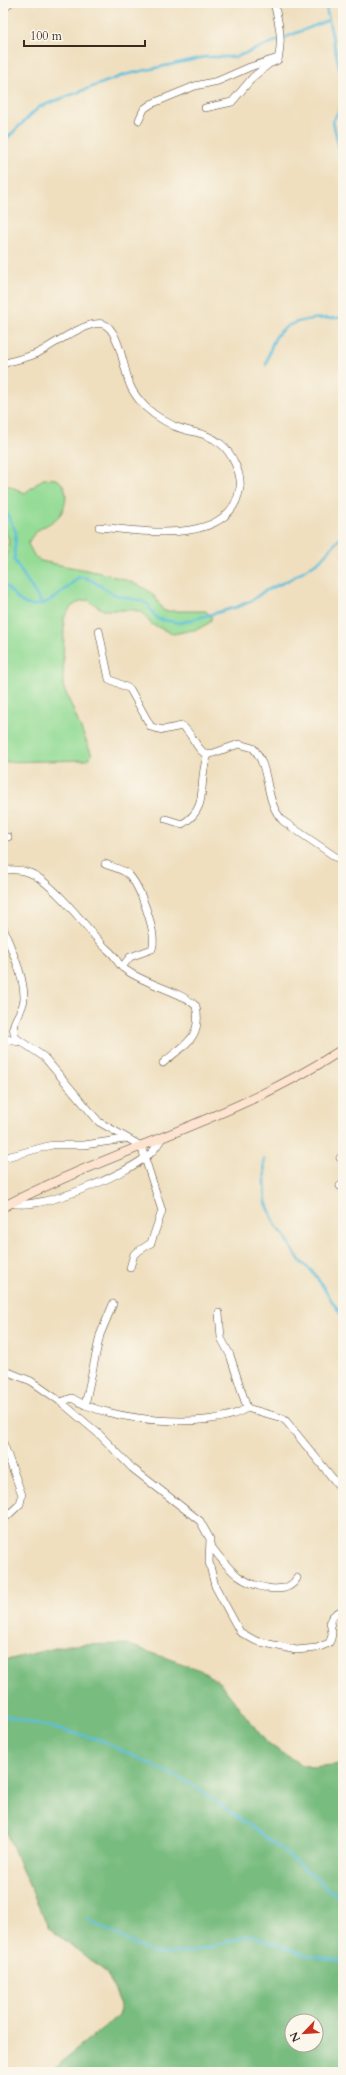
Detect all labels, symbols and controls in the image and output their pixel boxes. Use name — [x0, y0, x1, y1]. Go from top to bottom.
scale bar — [24, 22, 145, 48]
text: 100 m — [30, 28, 63, 44]
north arrow — [284, 2013, 324, 2053]
text: N — [286, 2029, 304, 2045]

